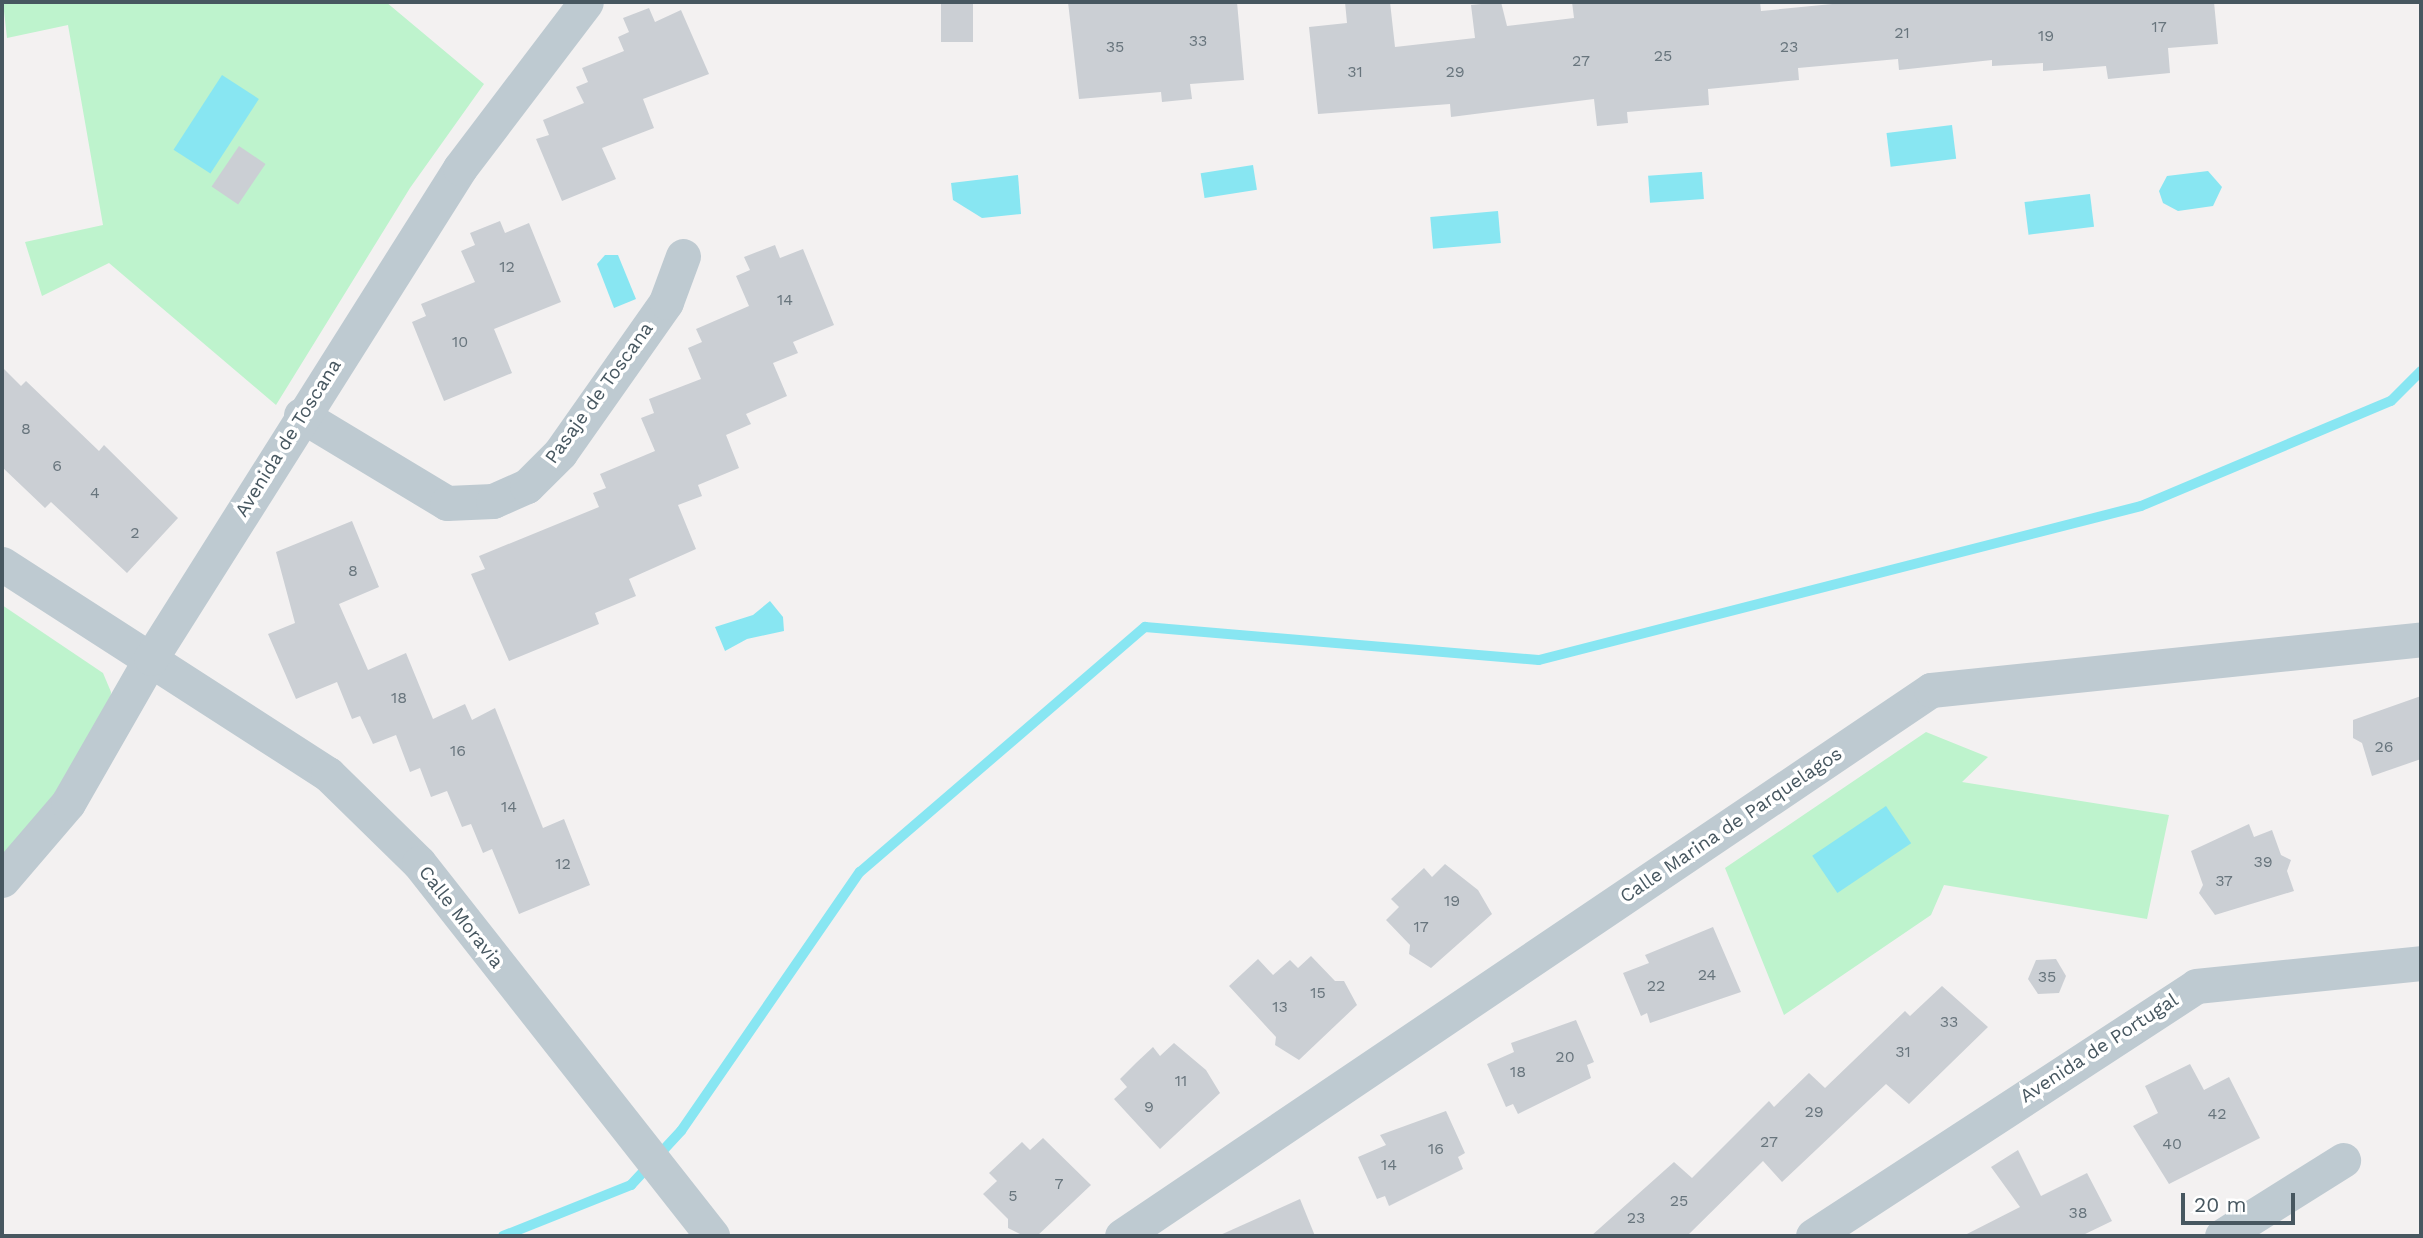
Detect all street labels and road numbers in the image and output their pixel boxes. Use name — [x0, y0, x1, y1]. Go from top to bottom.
street label: Pasaje de Toscana — [540, 318, 658, 468]
street label: Avenida de Toscana — [230, 354, 346, 522]
street label: Calle Marina de Parquelagos — [1615, 742, 1847, 908]
street label: Calle Moravia — [414, 861, 508, 973]
street label: Avenida de Portugal — [2015, 988, 2183, 1108]

